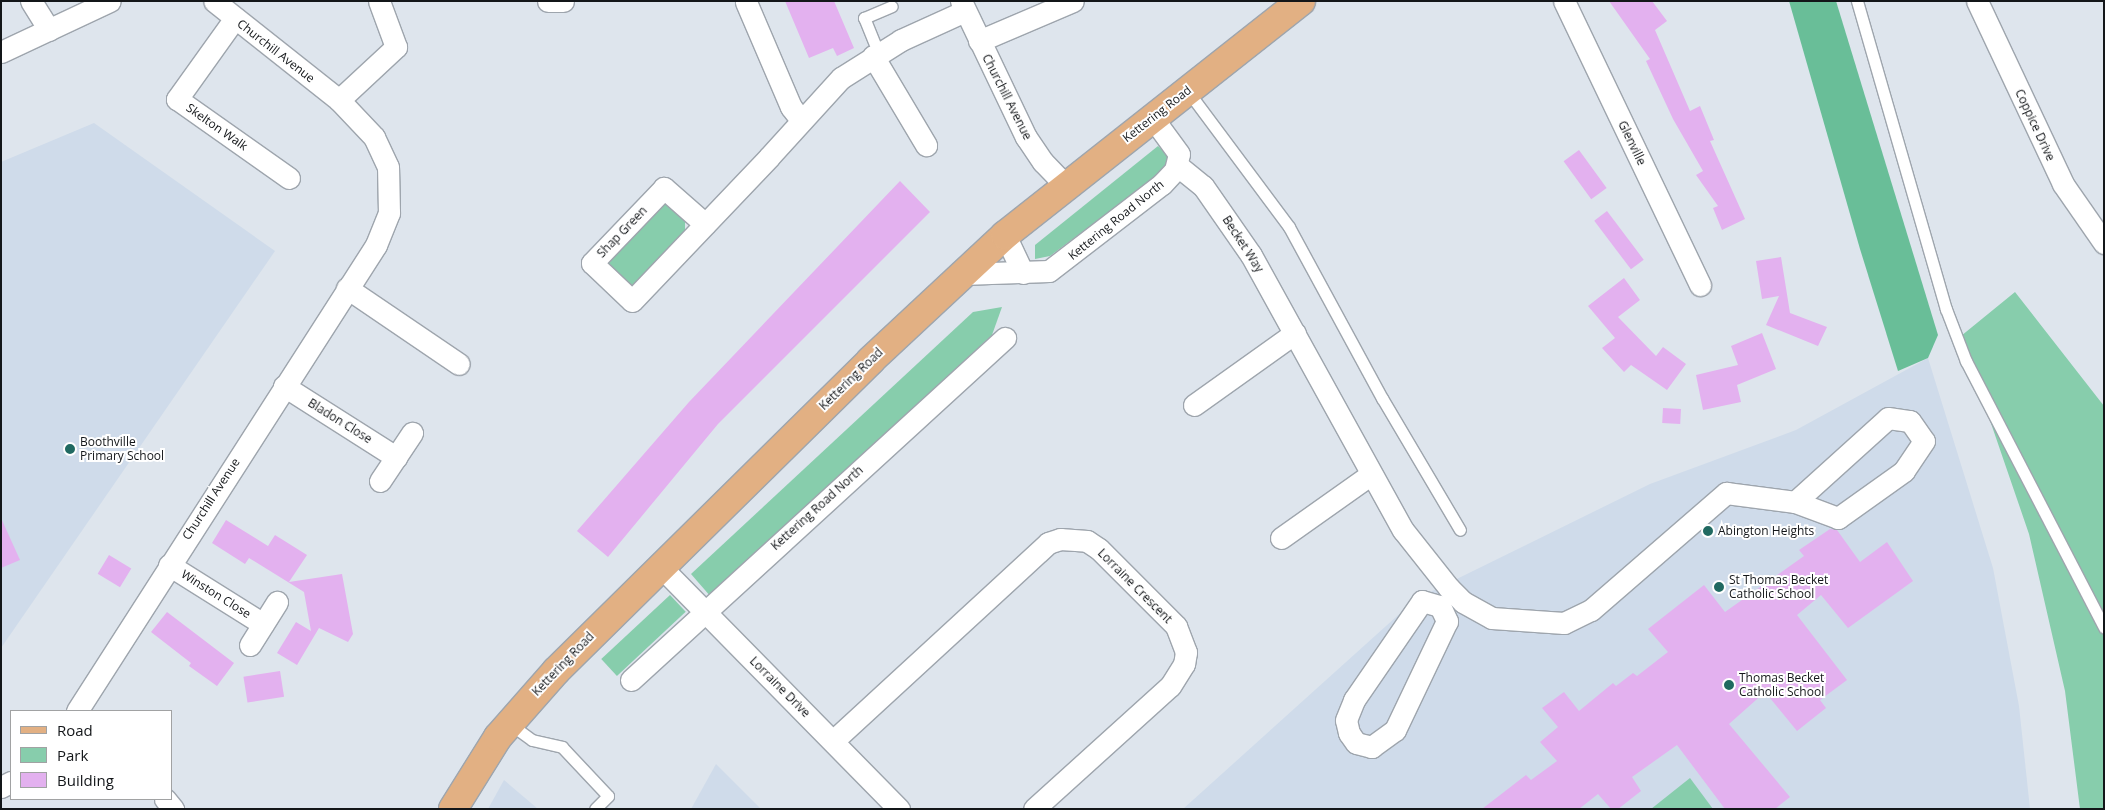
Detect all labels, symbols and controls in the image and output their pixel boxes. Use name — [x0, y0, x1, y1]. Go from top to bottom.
street label: Churchill Avenue — [234, 16, 318, 86]
street label: Churchill Avenue — [979, 52, 1035, 142]
street label: Kettering Road — [1120, 83, 1194, 145]
street label: Coppice Drive — [2012, 87, 2058, 163]
street label: Skelton Walk — [184, 101, 250, 153]
street label: Glenville — [1615, 118, 1649, 168]
street label: Kettering Road North — [1065, 177, 1167, 263]
street label: Shap Green — [594, 203, 650, 261]
street label: Becket Way — [1219, 213, 1267, 275]
street label: Kettering Road — [816, 345, 886, 413]
street label: Bladon Close — [305, 396, 375, 446]
place label: Boothville Primary School — [80, 435, 164, 463]
marker: Boothville Primary School — [64, 443, 76, 455]
street label: Churchill Avenue — [179, 456, 243, 542]
street label: Kettering Road North — [768, 463, 866, 553]
place label: Abington Heights — [1718, 524, 1814, 538]
marker: Abington Heights — [1702, 525, 1714, 537]
street label: Lorraine Crescent — [1095, 546, 1175, 626]
street label: Winston Close — [179, 567, 253, 621]
place label: St Thomas Becket Catholic School — [1729, 573, 1828, 601]
marker: St Thomas Becket Catholic School — [1713, 581, 1725, 593]
street label: Kettering Road — [529, 629, 597, 699]
street label: Lorraine Drive — [747, 654, 813, 720]
place label: Thomas Becket Catholic School — [1739, 671, 1824, 699]
marker: Thomas Becket Catholic School — [1723, 679, 1735, 691]
legend — [10, 710, 172, 800]
text: Road — [57, 720, 93, 740]
text: Park — [57, 745, 88, 765]
text: Building — [57, 770, 114, 790]

